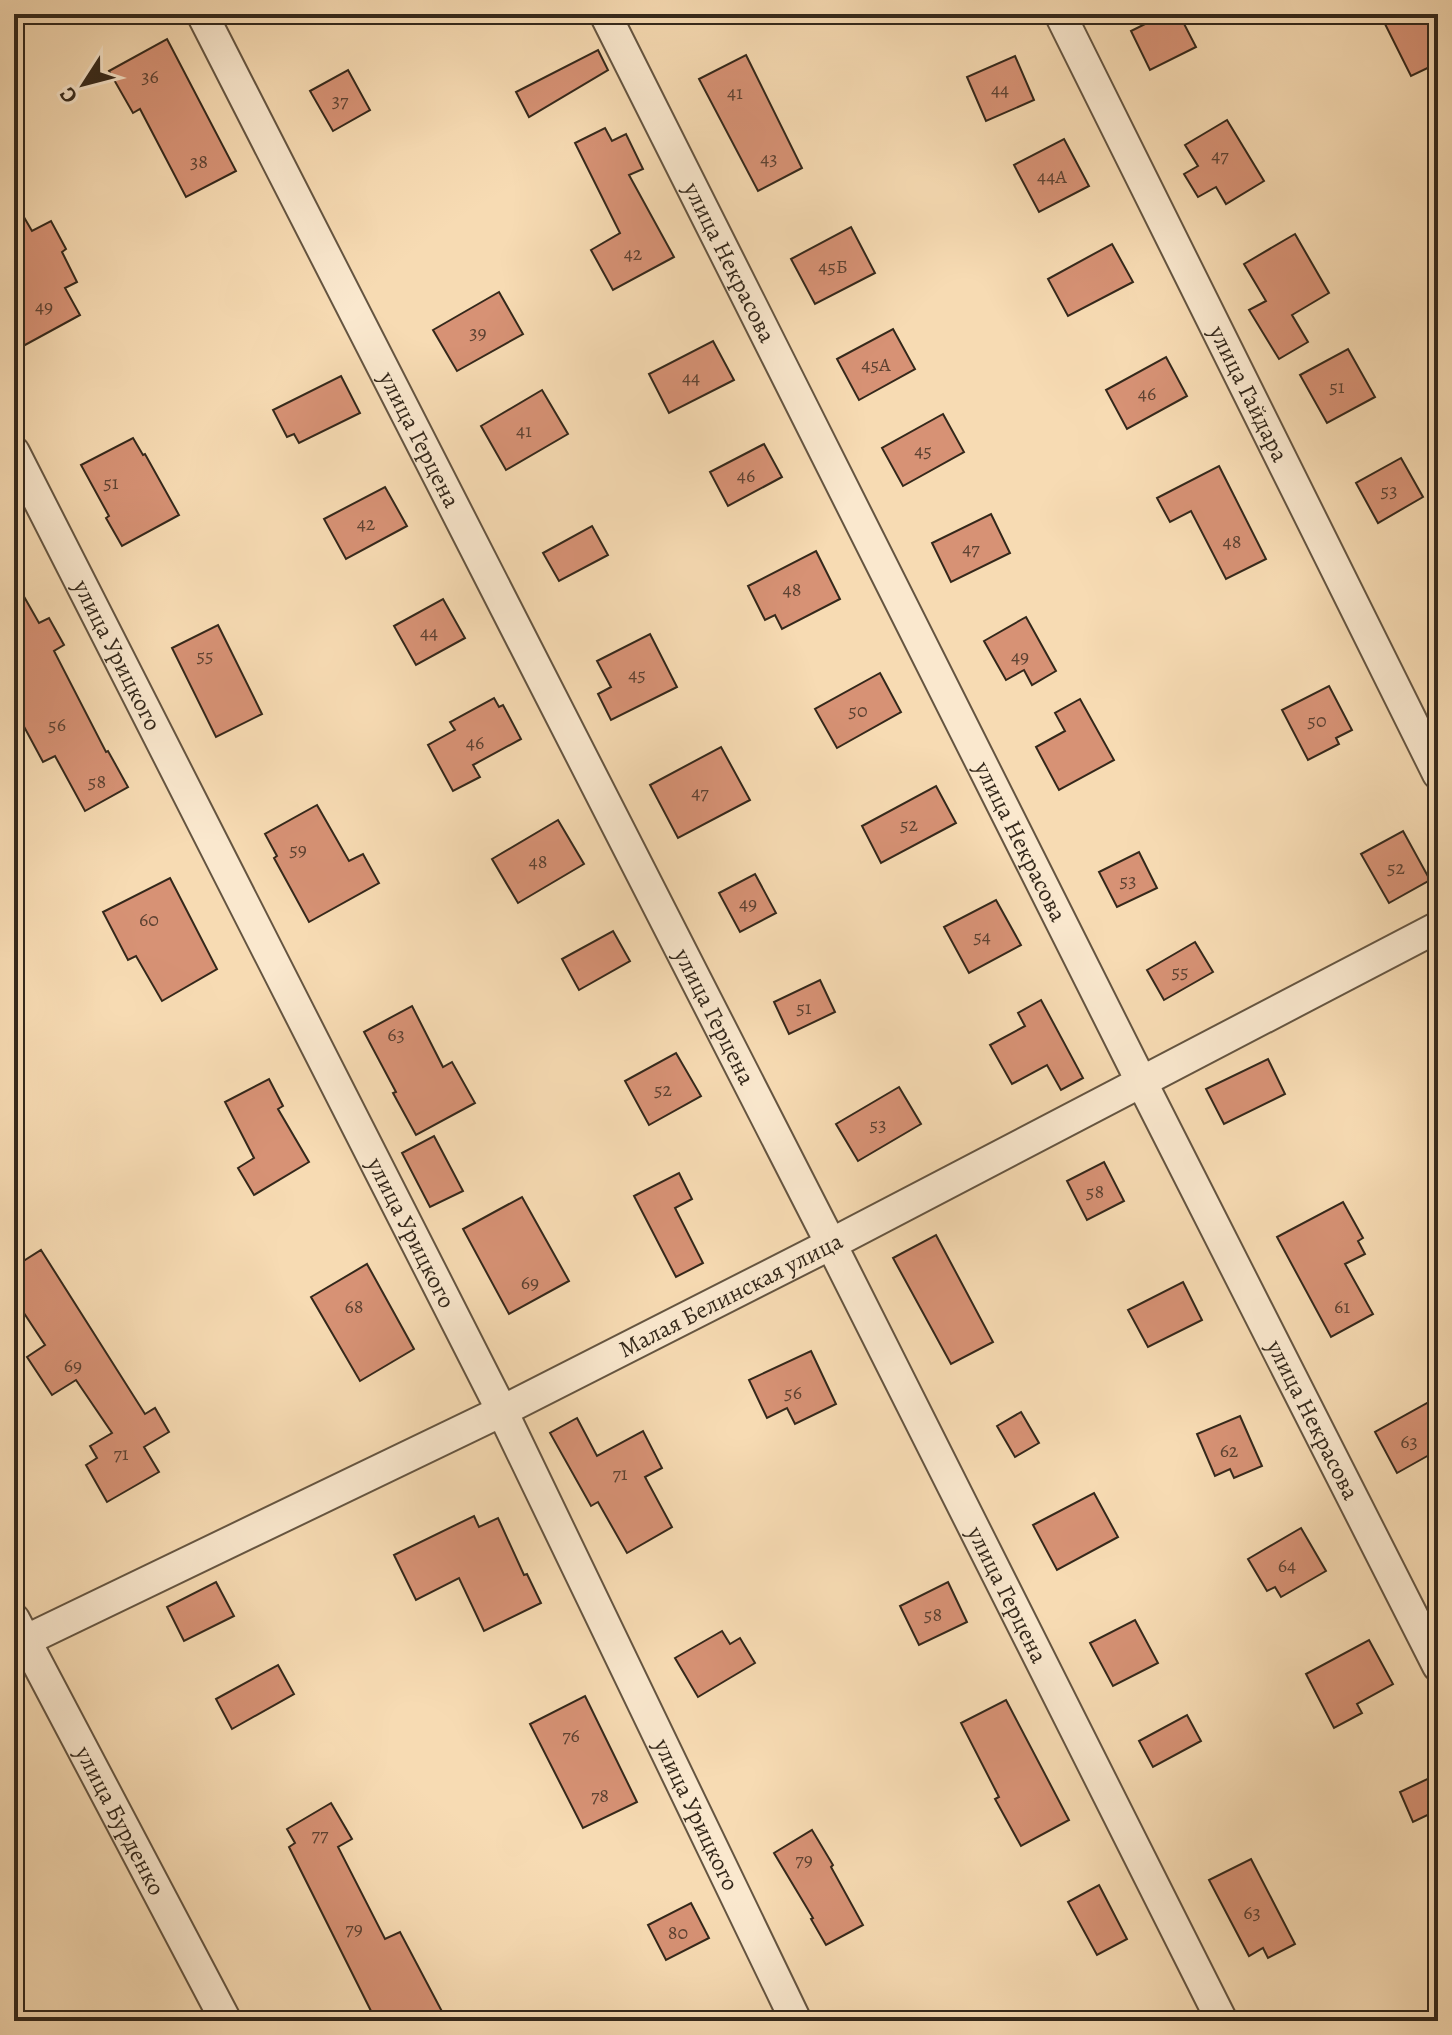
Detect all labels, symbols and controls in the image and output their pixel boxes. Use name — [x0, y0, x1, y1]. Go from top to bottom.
north arrow — [44, 44, 124, 124]
house number: 36 — [141, 63, 159, 90]
house number: 44 — [991, 76, 1009, 103]
house number: 41 — [727, 79, 743, 106]
text: С — [53, 81, 85, 109]
house number: 37 — [332, 87, 349, 114]
house number: 47 — [1211, 142, 1229, 169]
house number: 43 — [760, 145, 778, 172]
house number: 38 — [190, 148, 208, 175]
house number: 44А — [1037, 163, 1067, 190]
street label: улица Некрасова — [676, 176, 783, 348]
house number: 42 — [624, 240, 643, 267]
house number: 45Б — [818, 253, 848, 280]
house number: 49 — [35, 293, 53, 320]
house number: 39 — [469, 319, 487, 346]
street label: улица Гайдара — [1201, 319, 1296, 467]
house number: 45А — [861, 351, 891, 378]
house number: 44 — [682, 364, 700, 391]
street label: улица Герцена — [371, 365, 468, 513]
house number: 51 — [1329, 373, 1345, 400]
house number: 46 — [1138, 380, 1156, 407]
house number: 41 — [516, 417, 532, 444]
house number: 45 — [914, 437, 932, 464]
house number: 46 — [737, 462, 755, 489]
house number: 51 — [103, 469, 119, 496]
house number: 53 — [1381, 477, 1397, 504]
house number: 42 — [357, 510, 376, 537]
house number: 48 — [1223, 528, 1241, 555]
house number: 47 — [962, 535, 980, 562]
street label: улица Урицкого — [65, 573, 169, 736]
house number: 48 — [783, 576, 801, 603]
house number: 44 — [420, 619, 438, 646]
house number: 55 — [196, 642, 214, 669]
house number: 49 — [1011, 643, 1029, 670]
house number: 45 — [628, 661, 646, 688]
house number: 50 — [848, 697, 868, 724]
house number: 50 — [1307, 707, 1327, 734]
house number: 56 — [48, 711, 66, 738]
house number: 46 — [466, 729, 484, 756]
street label: улица Некрасова — [967, 755, 1074, 927]
house number: 58 — [88, 768, 106, 795]
house number: 47 — [691, 779, 709, 806]
house number: 52 — [900, 811, 919, 838]
house number: 59 — [289, 836, 307, 863]
house number: 48 — [529, 848, 547, 875]
house number: 52 — [1387, 854, 1406, 881]
house number: 53 — [1120, 867, 1136, 894]
house number: 49 — [739, 890, 757, 917]
house number: 60 — [139, 906, 159, 933]
house number: 54 — [973, 923, 991, 950]
street label: улица Герцена — [666, 942, 763, 1090]
house number: 55 — [1171, 958, 1189, 985]
house number: 51 — [796, 994, 812, 1021]
house number: 63 — [387, 1021, 405, 1048]
house number: 52 — [654, 1076, 673, 1103]
house number: 53 — [870, 1111, 886, 1138]
street label: улица Урицкого — [359, 1151, 463, 1314]
house number: 58 — [1086, 1178, 1104, 1205]
street label: Малая Белинская улица — [613, 1225, 848, 1365]
house number: 69 — [521, 1269, 539, 1296]
house number: 68 — [345, 1293, 363, 1320]
house number: 61 — [1334, 1293, 1350, 1320]
street label: улица Некрасова — [1259, 1333, 1367, 1505]
house number: 69 — [64, 1352, 82, 1379]
house number: 56 — [784, 1379, 802, 1406]
house number: 63 — [1400, 1428, 1418, 1455]
house number: 62 — [1220, 1437, 1239, 1464]
house number: 71 — [113, 1440, 129, 1467]
house number: 71 — [612, 1460, 628, 1487]
street label: улица Герцена — [959, 1520, 1055, 1668]
house number: 64 — [1278, 1552, 1296, 1579]
house number: 58 — [924, 1601, 942, 1628]
house number: 76 — [562, 1722, 580, 1749]
street label: улица Урицкого — [646, 1732, 747, 1896]
street label: улица Бурденко — [67, 1739, 173, 1901]
house number: 78 — [591, 1782, 609, 1809]
house number: 77 — [312, 1821, 329, 1848]
house number: 79 — [795, 1846, 813, 1873]
house number: 63 — [1243, 1899, 1261, 1926]
house number: 79 — [345, 1915, 363, 1942]
house number: 80 — [668, 1919, 688, 1946]

